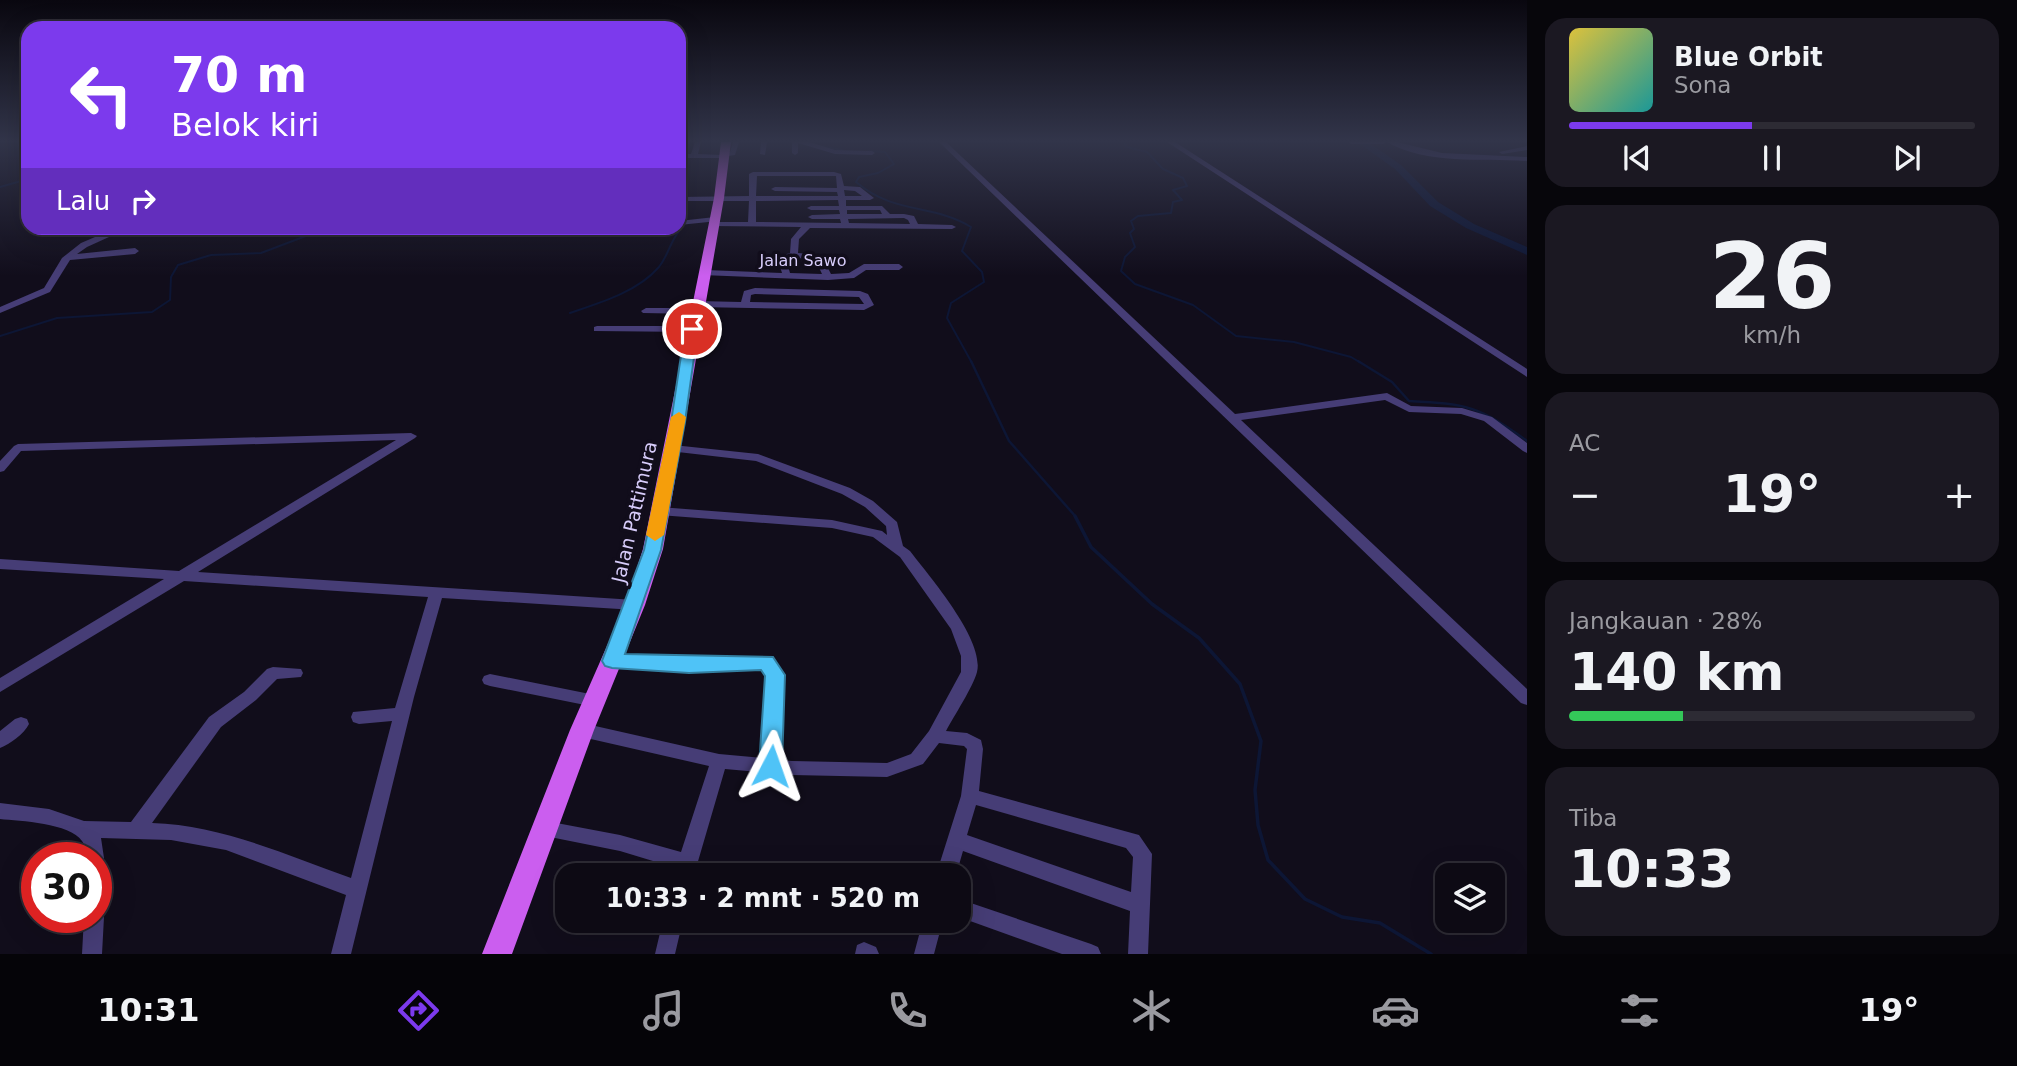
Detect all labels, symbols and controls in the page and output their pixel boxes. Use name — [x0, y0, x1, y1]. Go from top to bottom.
text: Blue Orbit — [1674, 42, 1823, 72]
text: 70 m — [171, 47, 307, 104]
icon: left — [56, 49, 147, 140]
text: Sona — [1674, 72, 1731, 98]
text: Belok kiri — [171, 106, 319, 144]
icon: previous — [1618, 139, 1656, 177]
icon: pause — [1753, 139, 1791, 177]
icon: next — [1888, 139, 1926, 177]
icon: right — [124, 182, 162, 220]
text: Lalu — [56, 186, 110, 216]
text: 26 — [1709, 224, 1835, 329]
street label: Jalan Sawo — [759, 251, 846, 270]
pin — [662, 299, 722, 359]
icon: arrive — [673, 310, 711, 348]
text: km/h — [1743, 322, 1801, 348]
text: AC — [1569, 430, 1600, 456]
street label: Jalan Pattimura — [607, 439, 661, 586]
text: 19° — [1723, 464, 1821, 524]
text: − — [1569, 473, 1601, 517]
text: + — [1943, 473, 1975, 517]
text: Jangkauan · 28% — [1569, 608, 1762, 634]
text: 140 km — [1569, 642, 1784, 702]
position arrow — [734, 729, 808, 803]
text: Tiba — [1569, 805, 1617, 831]
text: 10:33 — [1569, 839, 1735, 899]
speed limit sign: 30 — [21, 842, 112, 933]
map controls — [1435, 863, 1505, 933]
button: layers — [1435, 863, 1505, 933]
text: 10:33 · 2 mnt · 520 m — [606, 883, 920, 913]
icon: directions — [394, 986, 443, 1035]
icon: music — [639, 986, 688, 1035]
icon: phone — [883, 986, 932, 1035]
icon: climate — [1127, 986, 1176, 1035]
icon: car — [1371, 986, 1420, 1035]
icon: filters — [1615, 986, 1664, 1035]
text: 10:31 — [98, 991, 199, 1029]
text: 19° — [1859, 991, 1919, 1029]

